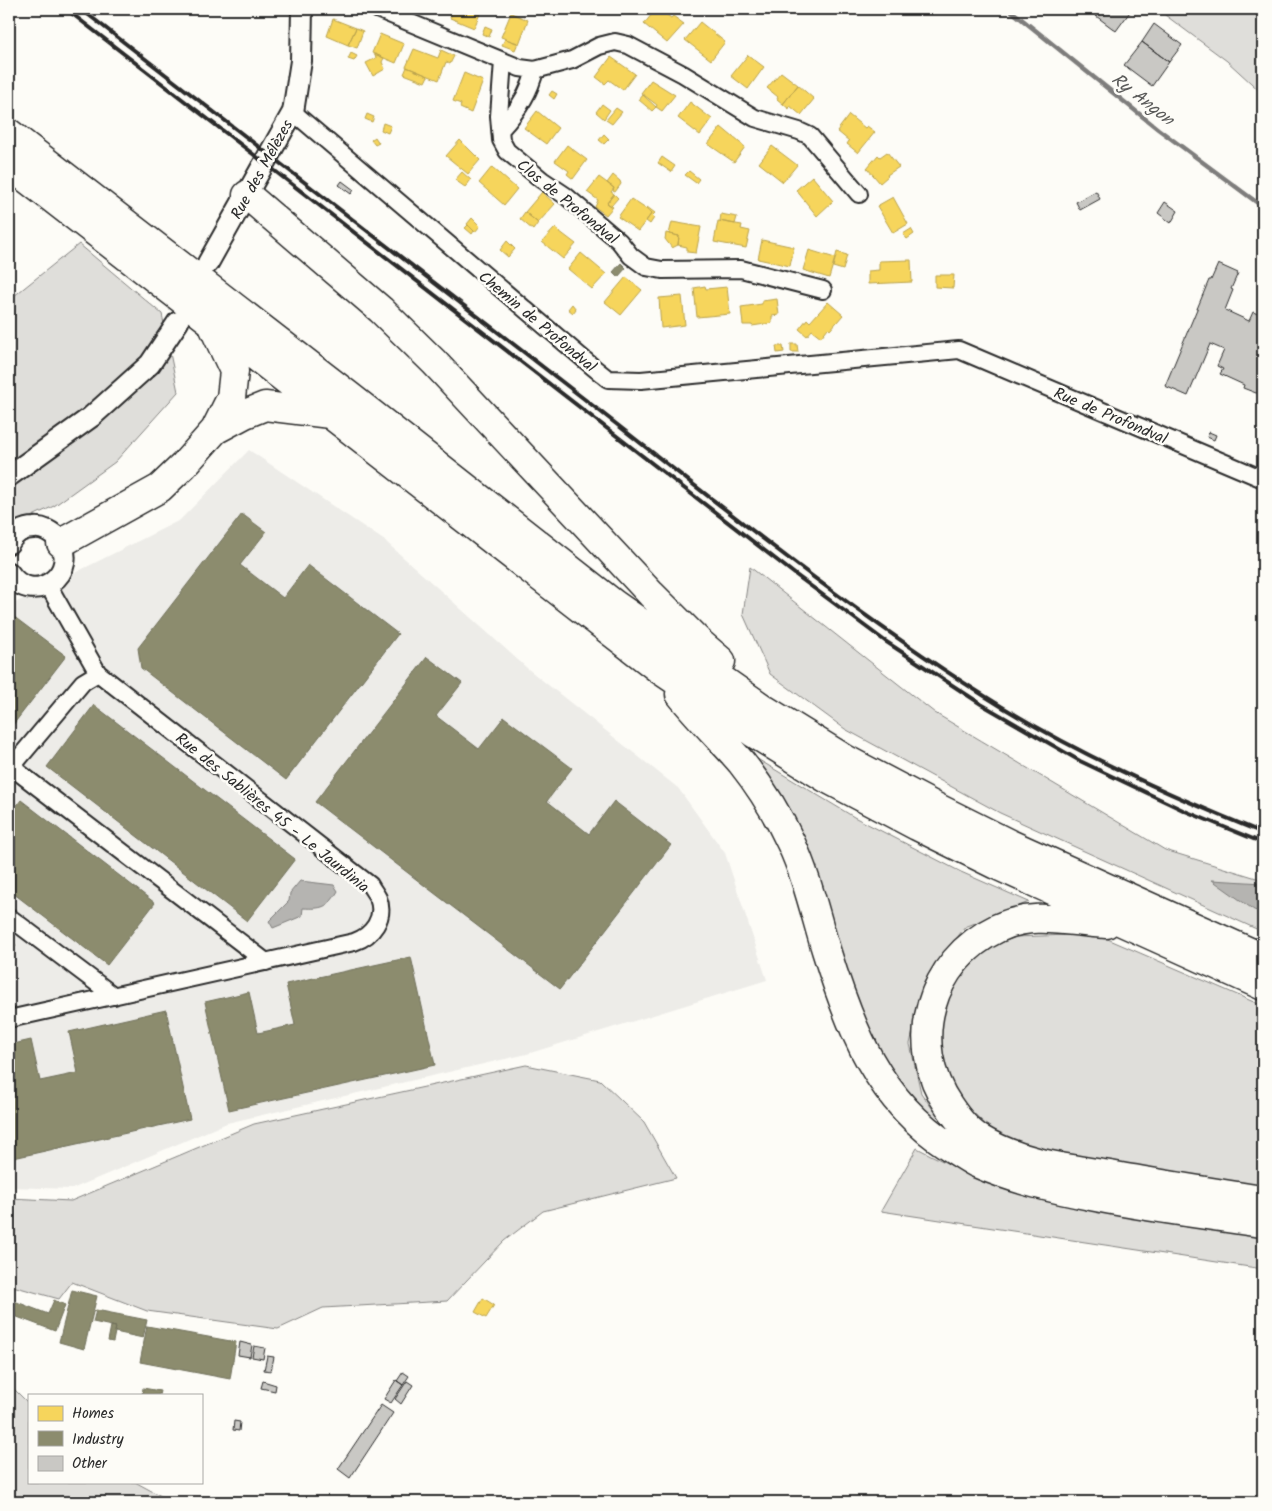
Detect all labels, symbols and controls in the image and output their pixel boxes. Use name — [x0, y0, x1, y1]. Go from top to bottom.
water label: Ry Angon — [1104, 66, 1181, 135]
street label: Rue des Mélèzes — [225, 115, 300, 224]
street label: Clos de Profondval — [511, 153, 623, 251]
street label: Chemin de Profondval — [472, 265, 602, 379]
street label: Rue de Profondval — [1050, 381, 1171, 452]
street label: Rue des Sablières 45 - Le Jaurdinia — [170, 727, 375, 899]
legend — [28, 1394, 202, 1484]
text: Homes — [72, 1402, 115, 1426]
text: Industry — [72, 1428, 125, 1452]
text: Other — [72, 1452, 108, 1476]

